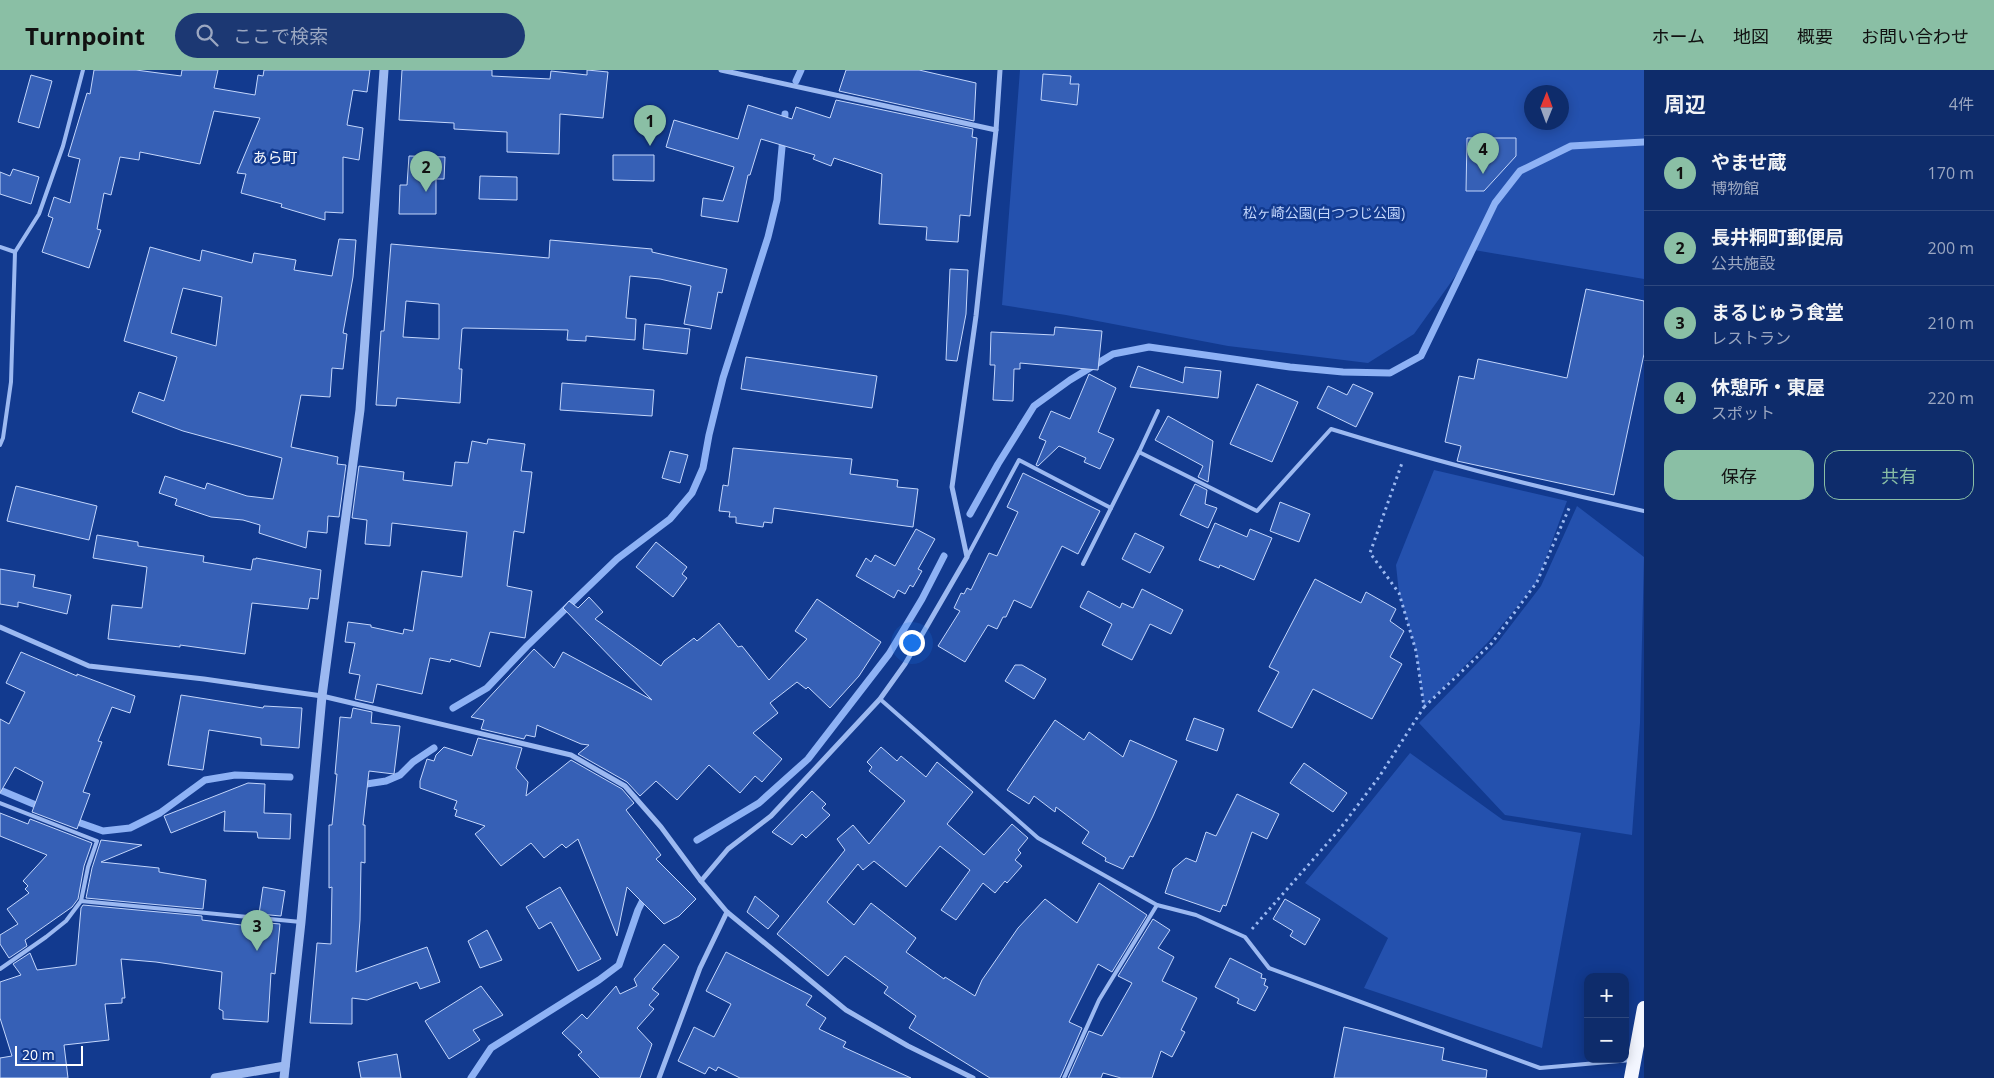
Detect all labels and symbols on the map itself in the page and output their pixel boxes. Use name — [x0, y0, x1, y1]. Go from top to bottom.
north arrow — [1524, 85, 1569, 130]
pin: 1 — [634, 105, 666, 146]
pin: 4 — [1467, 133, 1499, 174]
district label: あら町 — [252, 147, 298, 167]
pin: 2 — [410, 151, 442, 192]
park label: 松ヶ崎公園(白つつじ公園) — [1243, 203, 1405, 222]
your location — [899, 630, 925, 656]
pin: 3 — [241, 910, 273, 951]
scale bar — [15, 1043, 82, 1066]

